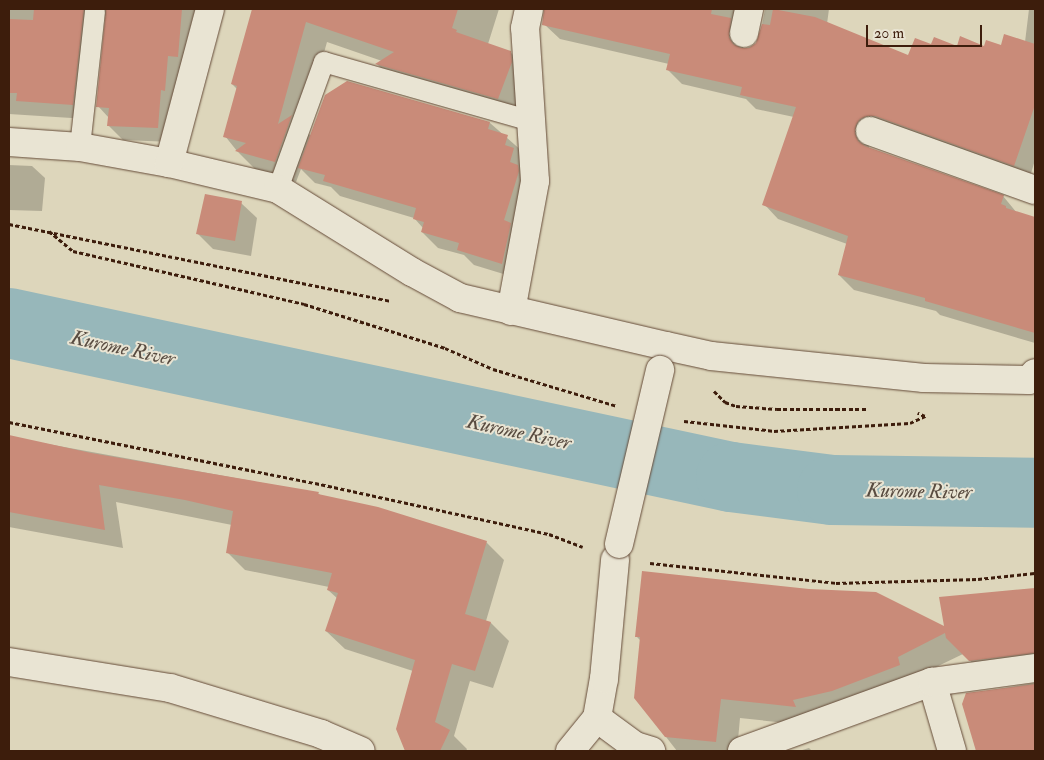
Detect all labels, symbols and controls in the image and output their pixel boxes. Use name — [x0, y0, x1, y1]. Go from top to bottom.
scale bar — [869, 15, 985, 47]
text: 20 m — [874, 24, 904, 43]
water label: Kurome River — [69, 325, 177, 371]
water label: Kurome River — [465, 409, 573, 455]
water label: Kurome River — [866, 478, 972, 504]

